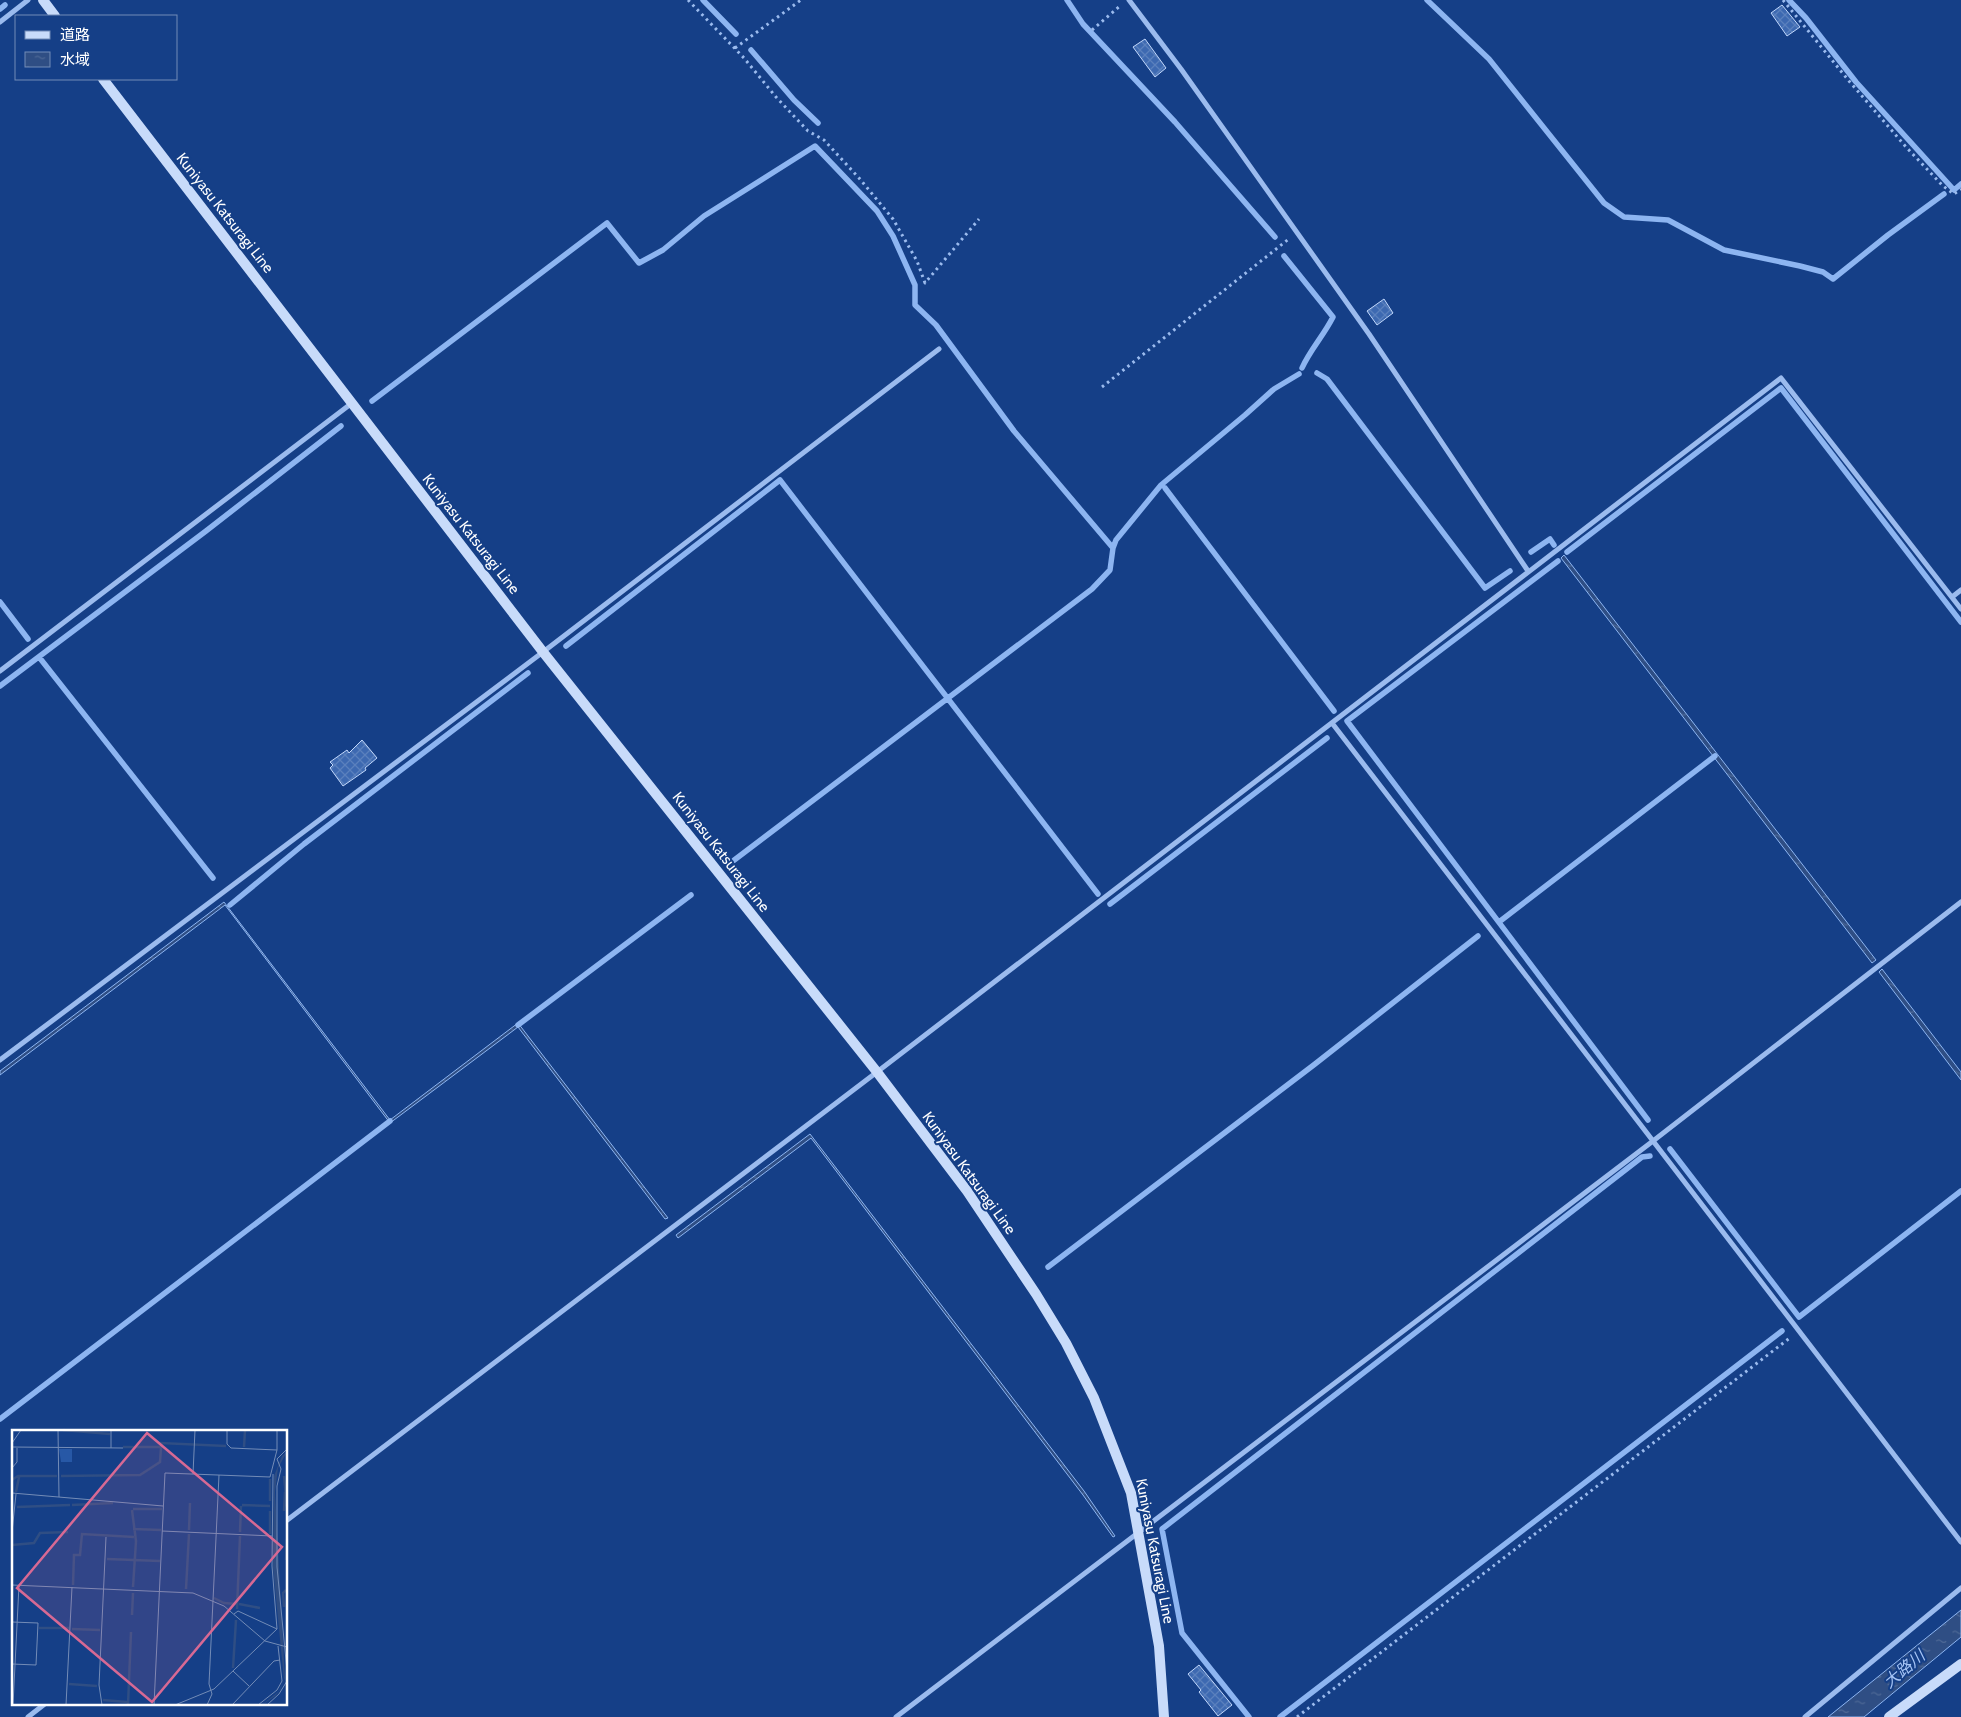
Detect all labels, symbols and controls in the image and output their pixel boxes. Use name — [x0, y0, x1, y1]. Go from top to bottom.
legend — [15, 15, 178, 80]
text: 道路 — [60, 26, 90, 44]
text: 水域 — [60, 51, 90, 69]
street label: Kuniyasu Katsuragi Line — [173, 149, 278, 277]
street label: Kuniyasu Katsuragi Line — [419, 470, 524, 598]
street label: Kuniyasu Katsuragi Line — [669, 788, 774, 916]
street label: Kuniyasu Katsuragi Line — [918, 1108, 1020, 1238]
inset map — [12, 1430, 288, 1704]
street label: Kuniyasu Katsuragi Line — [1132, 1477, 1178, 1625]
water label: 大路川 — [1880, 1645, 1930, 1692]

